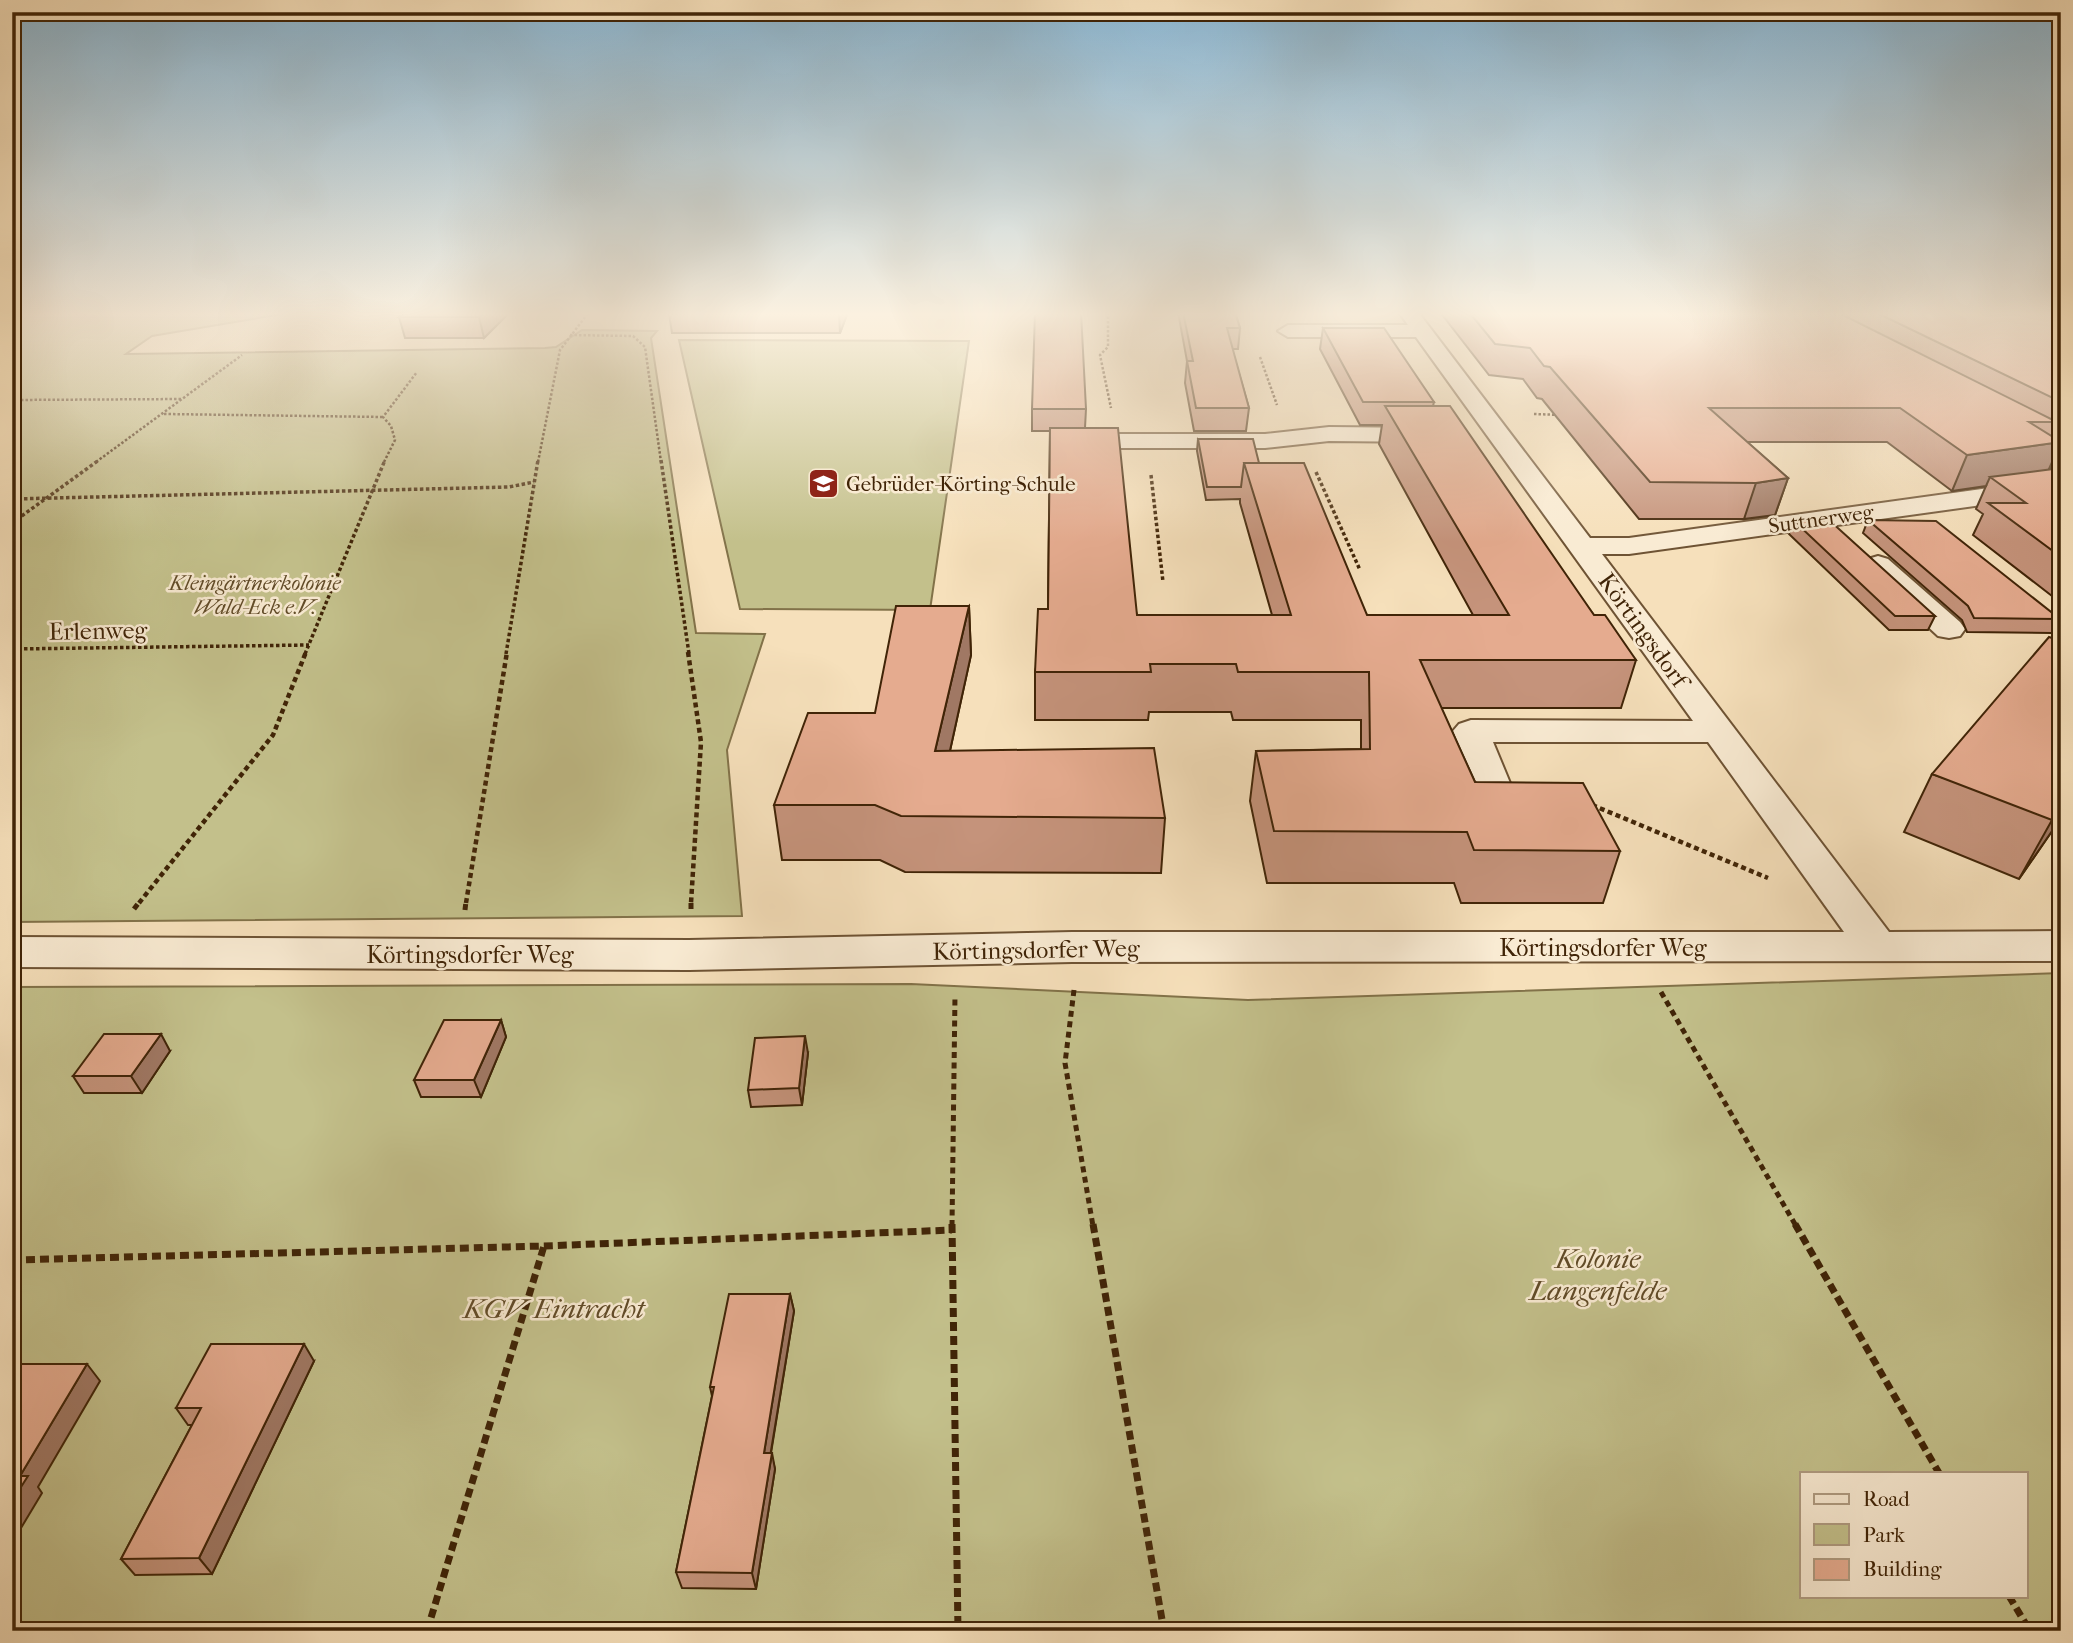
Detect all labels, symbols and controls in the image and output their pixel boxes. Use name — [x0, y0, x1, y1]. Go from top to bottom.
school or university icon: Gebrüder-Körting-Schule — [806, 467, 840, 501]
place label: Gebrüder-Körting-Schule — [846, 472, 1076, 496]
street label: Suttnerweg — [1767, 500, 1876, 538]
street label: Körtingsdorf — [1592, 568, 1697, 696]
park label: Kleingärtnerkolonie Wald-Eck e.V. — [167, 571, 341, 619]
street label: Erlenweg — [48, 616, 149, 646]
street label: Körtingsdorfer Weg — [932, 934, 1141, 966]
street label: Körtingsdorfer Weg — [1499, 934, 1708, 962]
street label: Körtingsdorfer Weg — [366, 941, 575, 969]
park label: Kolonie Langenfelde — [1528, 1242, 1667, 1307]
park label: KGV Eintracht — [461, 1292, 646, 1325]
legend — [1800, 1472, 2028, 1598]
text: Road — [1863, 1487, 1910, 1511]
text: Park — [1863, 1523, 1905, 1547]
text: Building — [1863, 1557, 1942, 1581]

